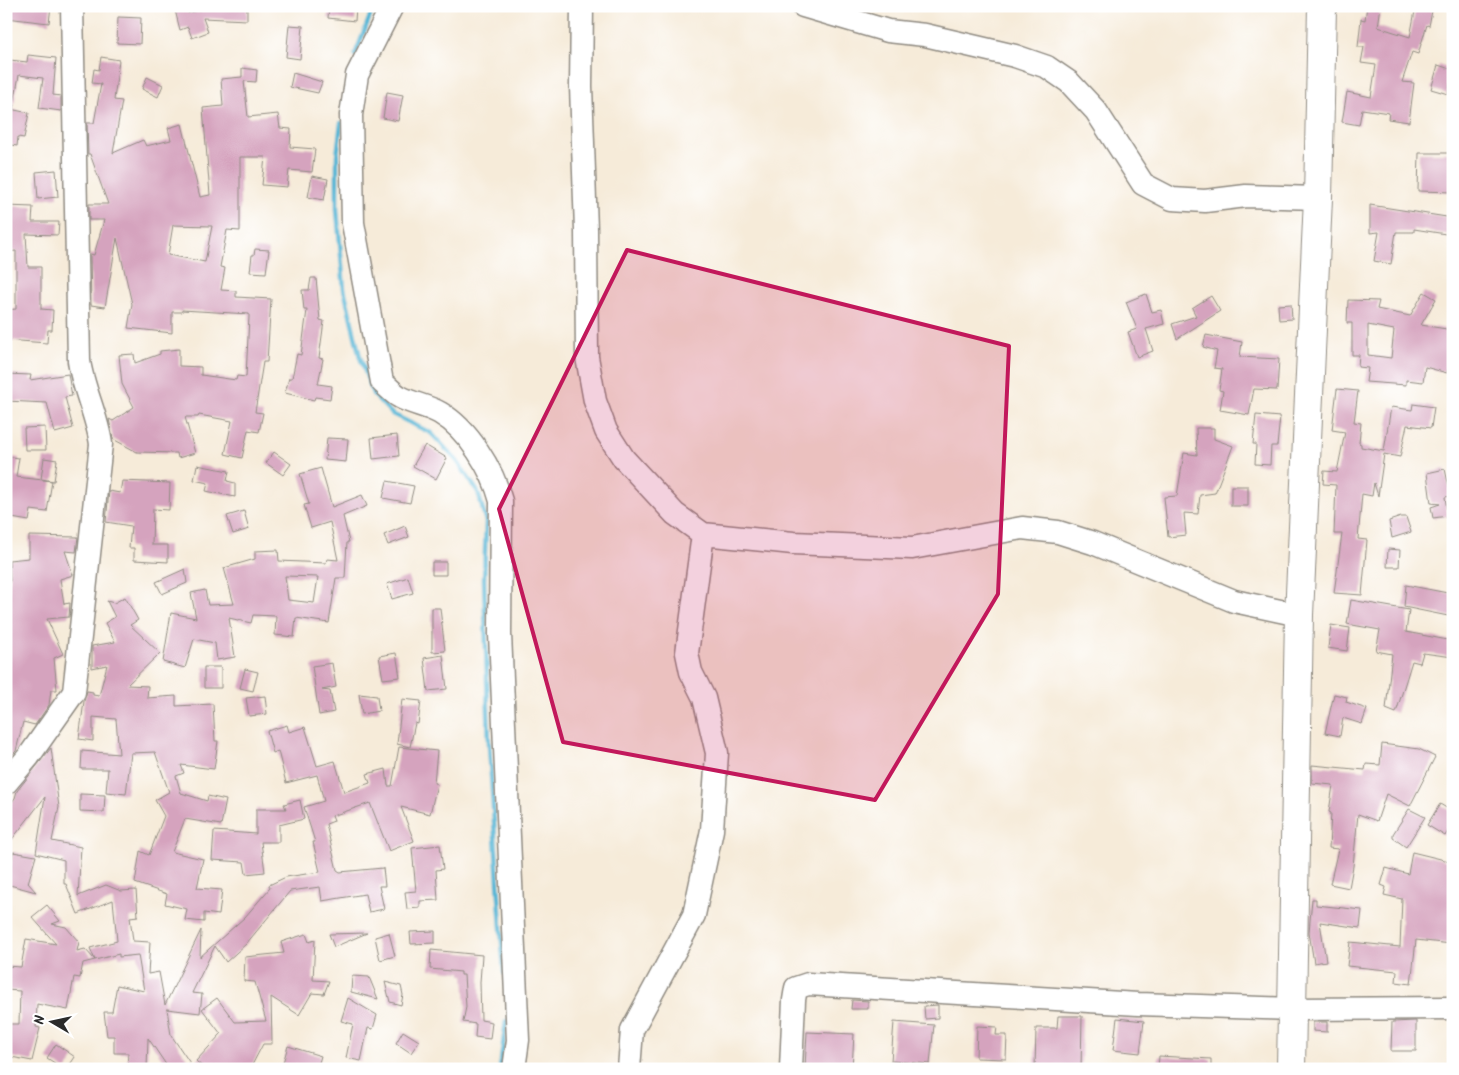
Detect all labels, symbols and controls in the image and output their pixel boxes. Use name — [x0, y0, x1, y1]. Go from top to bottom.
north arrow — [28, 998, 78, 1048]
text: N — [29, 1014, 52, 1026]

